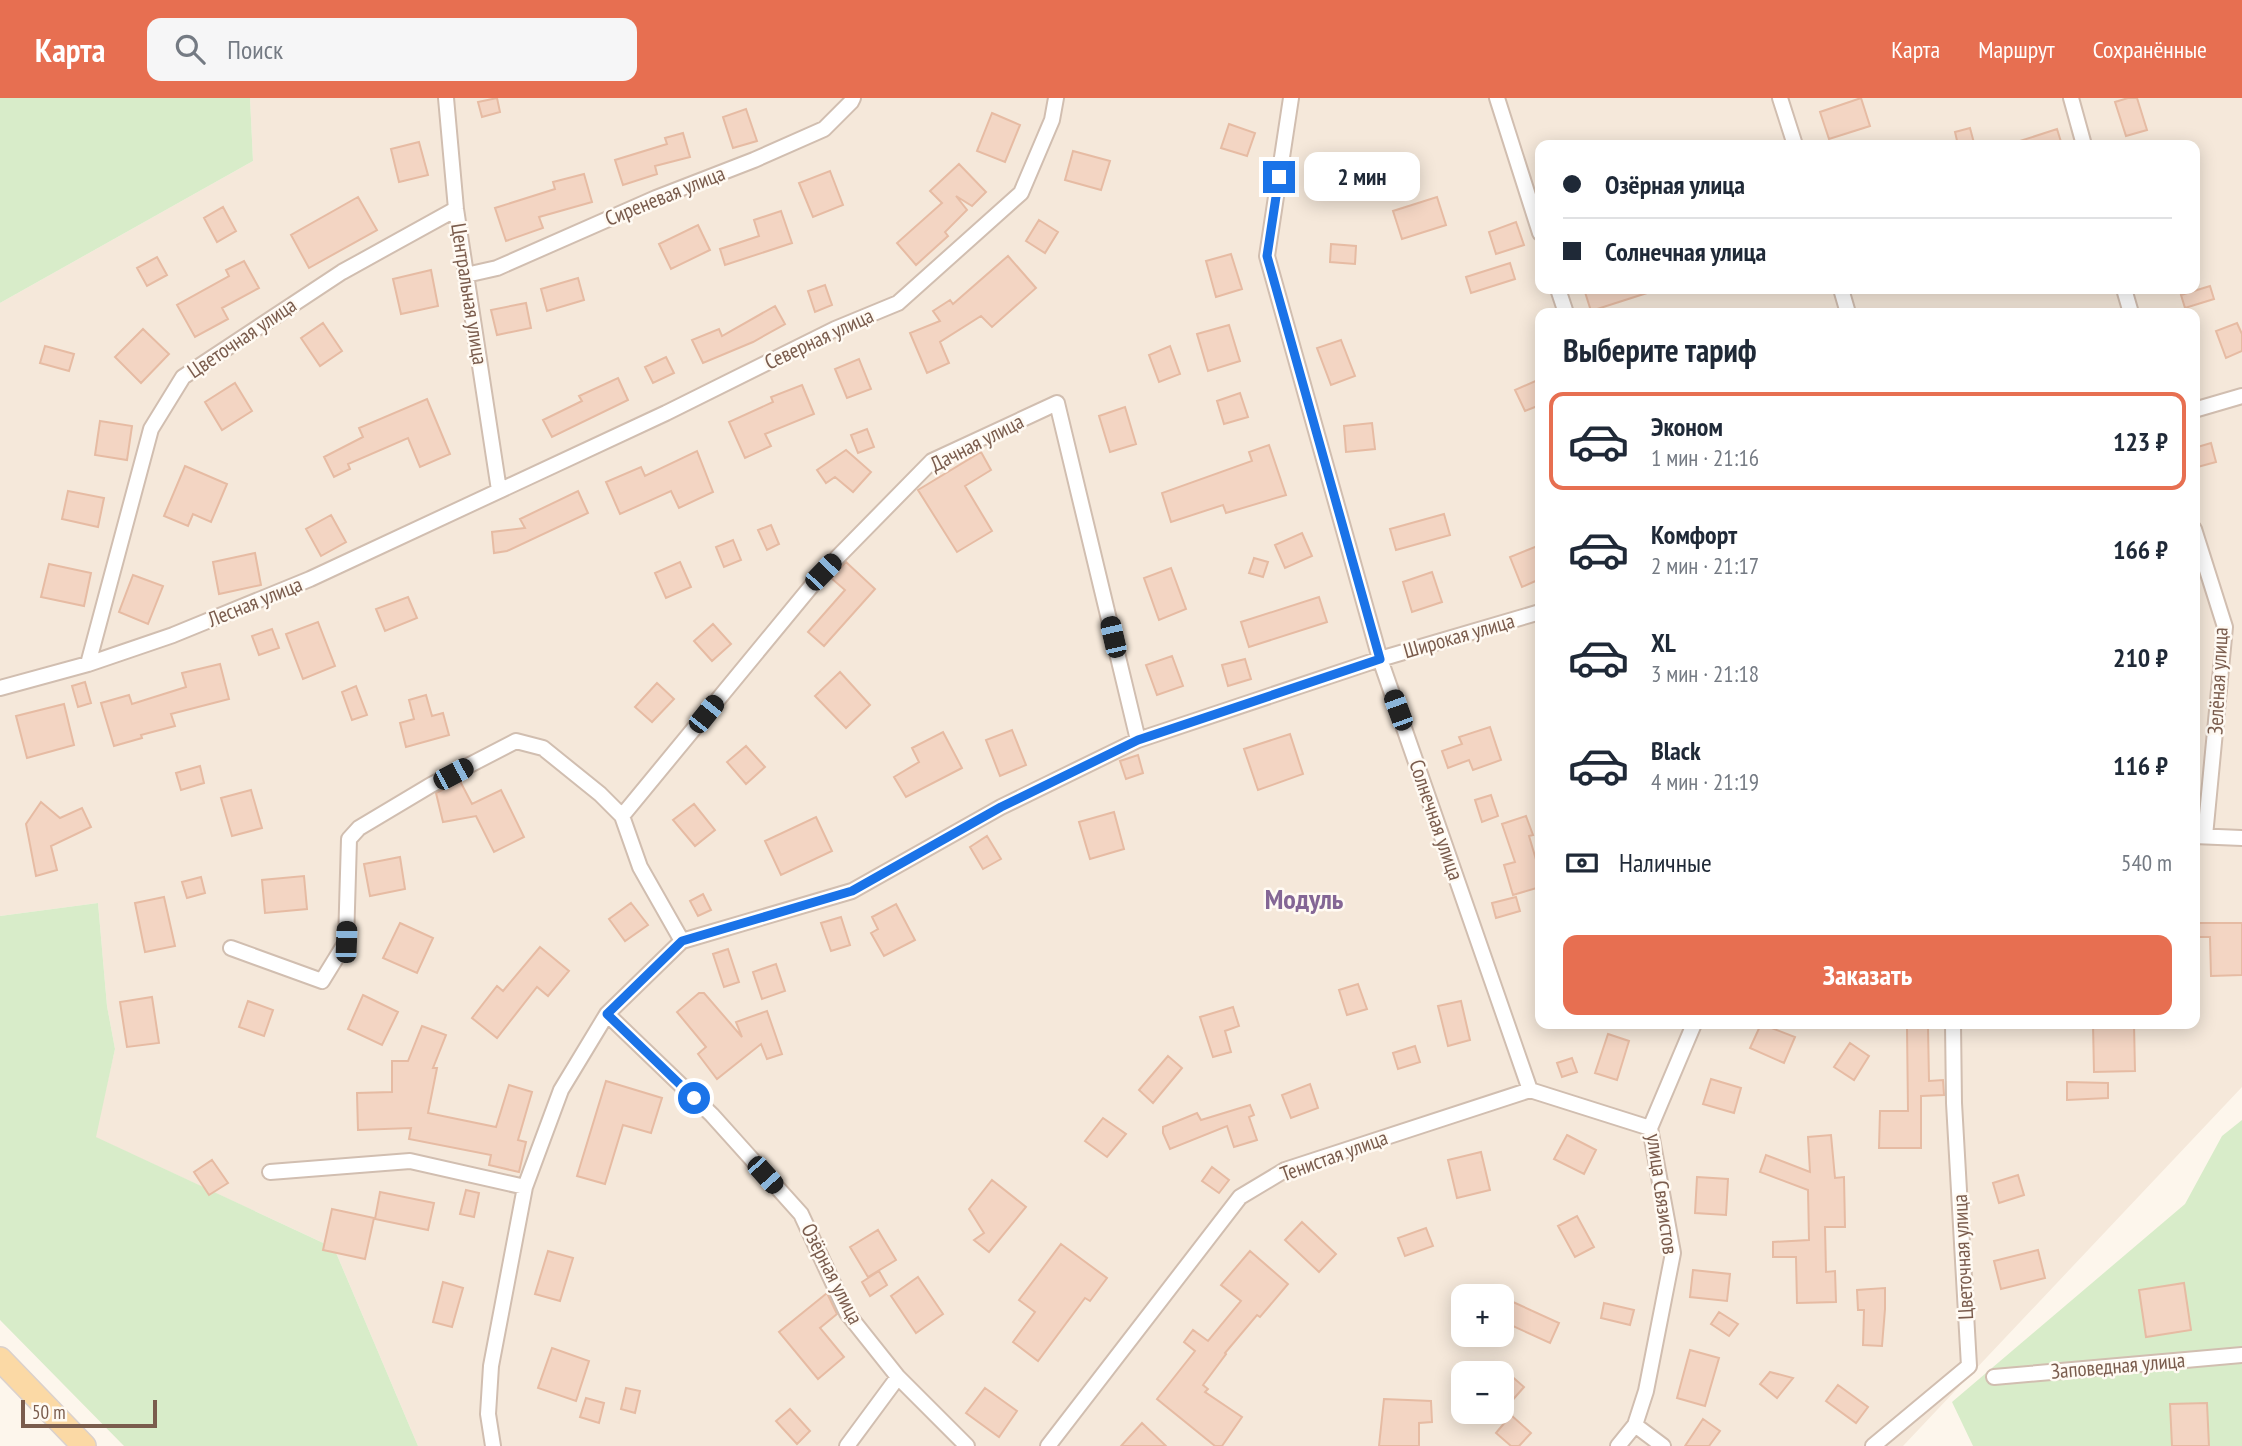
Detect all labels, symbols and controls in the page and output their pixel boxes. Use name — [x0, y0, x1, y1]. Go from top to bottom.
search box — [147, 18, 637, 81]
text: Карта — [35, 28, 105, 71]
icon: search — [171, 30, 209, 68]
text: Поиск — [227, 33, 283, 66]
text: Карта — [1891, 34, 1940, 65]
text: Маршрут — [1978, 34, 2055, 65]
text: Сохранённые — [2093, 34, 2207, 65]
callout: 2 мин — [1304, 153, 1419, 202]
street label: Сиреневая улица — [601, 159, 729, 232]
route end — [1263, 161, 1295, 193]
text: 2 мин — [1337, 162, 1387, 191]
text: Озёрная улица — [1605, 168, 1745, 201]
street label: Центральная улица — [445, 221, 494, 367]
text: Солнечная улица — [1605, 235, 1766, 268]
street label: Цветочная улица — [182, 291, 301, 384]
street label: Северная улица — [760, 302, 878, 376]
text: Выберите тариф — [1563, 329, 1757, 371]
street label: Дачная улица — [926, 408, 1028, 478]
icon: car — [1567, 410, 1630, 473]
text: Эконом — [1651, 410, 1723, 443]
text: 123 ₽ — [2113, 425, 2168, 458]
text: 1 мин · 21:16 — [1651, 443, 1759, 472]
icon: car — [1567, 518, 1630, 581]
text: Комфорт — [1651, 518, 1737, 551]
text: 166 ₽ — [2113, 533, 2168, 566]
car — [801, 550, 846, 594]
text: 2 мин · 21:17 — [1651, 551, 1759, 580]
street label: Лесная улица — [203, 570, 306, 633]
street label: Широкая улица — [1400, 607, 1517, 664]
car — [1099, 614, 1128, 660]
icon: car — [1567, 626, 1630, 689]
text: XL — [1651, 626, 1676, 659]
street label: Зелёная улица — [2201, 626, 2234, 735]
text: 210 ₽ — [2113, 641, 2168, 674]
text: 3 мин · 21:18 — [1651, 659, 1759, 688]
car — [1381, 687, 1416, 733]
car — [685, 691, 728, 737]
icon: car — [1567, 734, 1630, 797]
text: Black — [1651, 734, 1701, 767]
text: 116 ₽ — [2113, 749, 2168, 782]
car — [430, 755, 477, 793]
street label: Солнечная улица — [1403, 756, 1470, 884]
text: 4 мин · 21:19 — [1651, 767, 1759, 796]
icon: cash — [1563, 844, 1601, 882]
text: Наличные — [1619, 846, 1712, 879]
text: 540 m — [2121, 848, 2172, 877]
district label: Модуль — [1265, 880, 1344, 917]
car — [335, 921, 358, 963]
button: Заказать — [1563, 935, 2172, 1015]
route start — [678, 1082, 710, 1114]
street label: Тенистая улица — [1277, 1124, 1391, 1187]
street label: улица Связистов — [1641, 1132, 1684, 1256]
car — [744, 1152, 787, 1198]
street label: Цветочная улица — [1946, 1194, 1979, 1320]
street label: Озёрная улица — [795, 1219, 869, 1329]
map controls — [1451, 1284, 1514, 1424]
button: + — [1451, 1284, 1514, 1347]
street label: Заповедная улица — [2050, 1346, 2186, 1385]
button: − — [1451, 1361, 1514, 1424]
scale bar — [21, 1397, 158, 1429]
text: 50 m — [32, 1400, 66, 1424]

